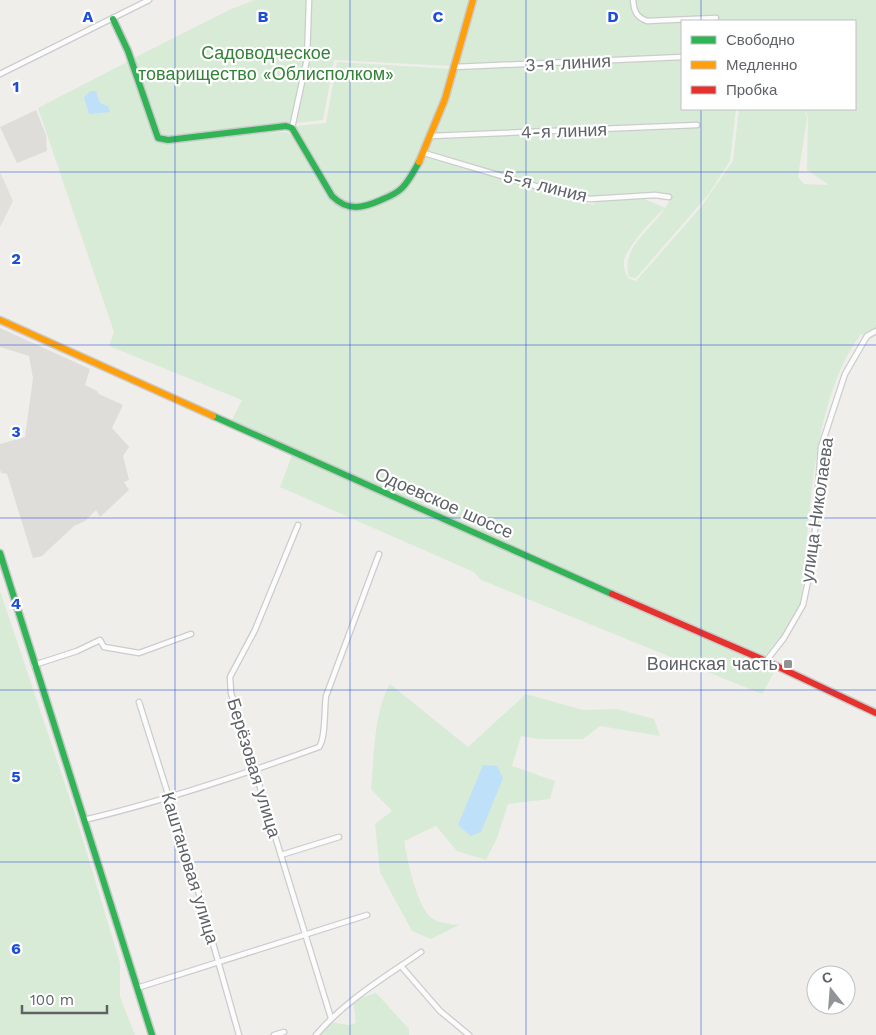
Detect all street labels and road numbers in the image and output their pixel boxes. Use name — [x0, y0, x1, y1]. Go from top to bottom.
street label: 3-я линия — [525, 50, 611, 75]
street label: 4-я линия — [520, 118, 608, 143]
street label: 5-я линия — [501, 165, 589, 206]
street label: улица Николаева — [796, 435, 837, 584]
street label: Одоевское шоссе — [372, 463, 517, 542]
street label: Берёзовая улица — [223, 696, 286, 841]
street label: Каштановая улица — [157, 789, 224, 947]

